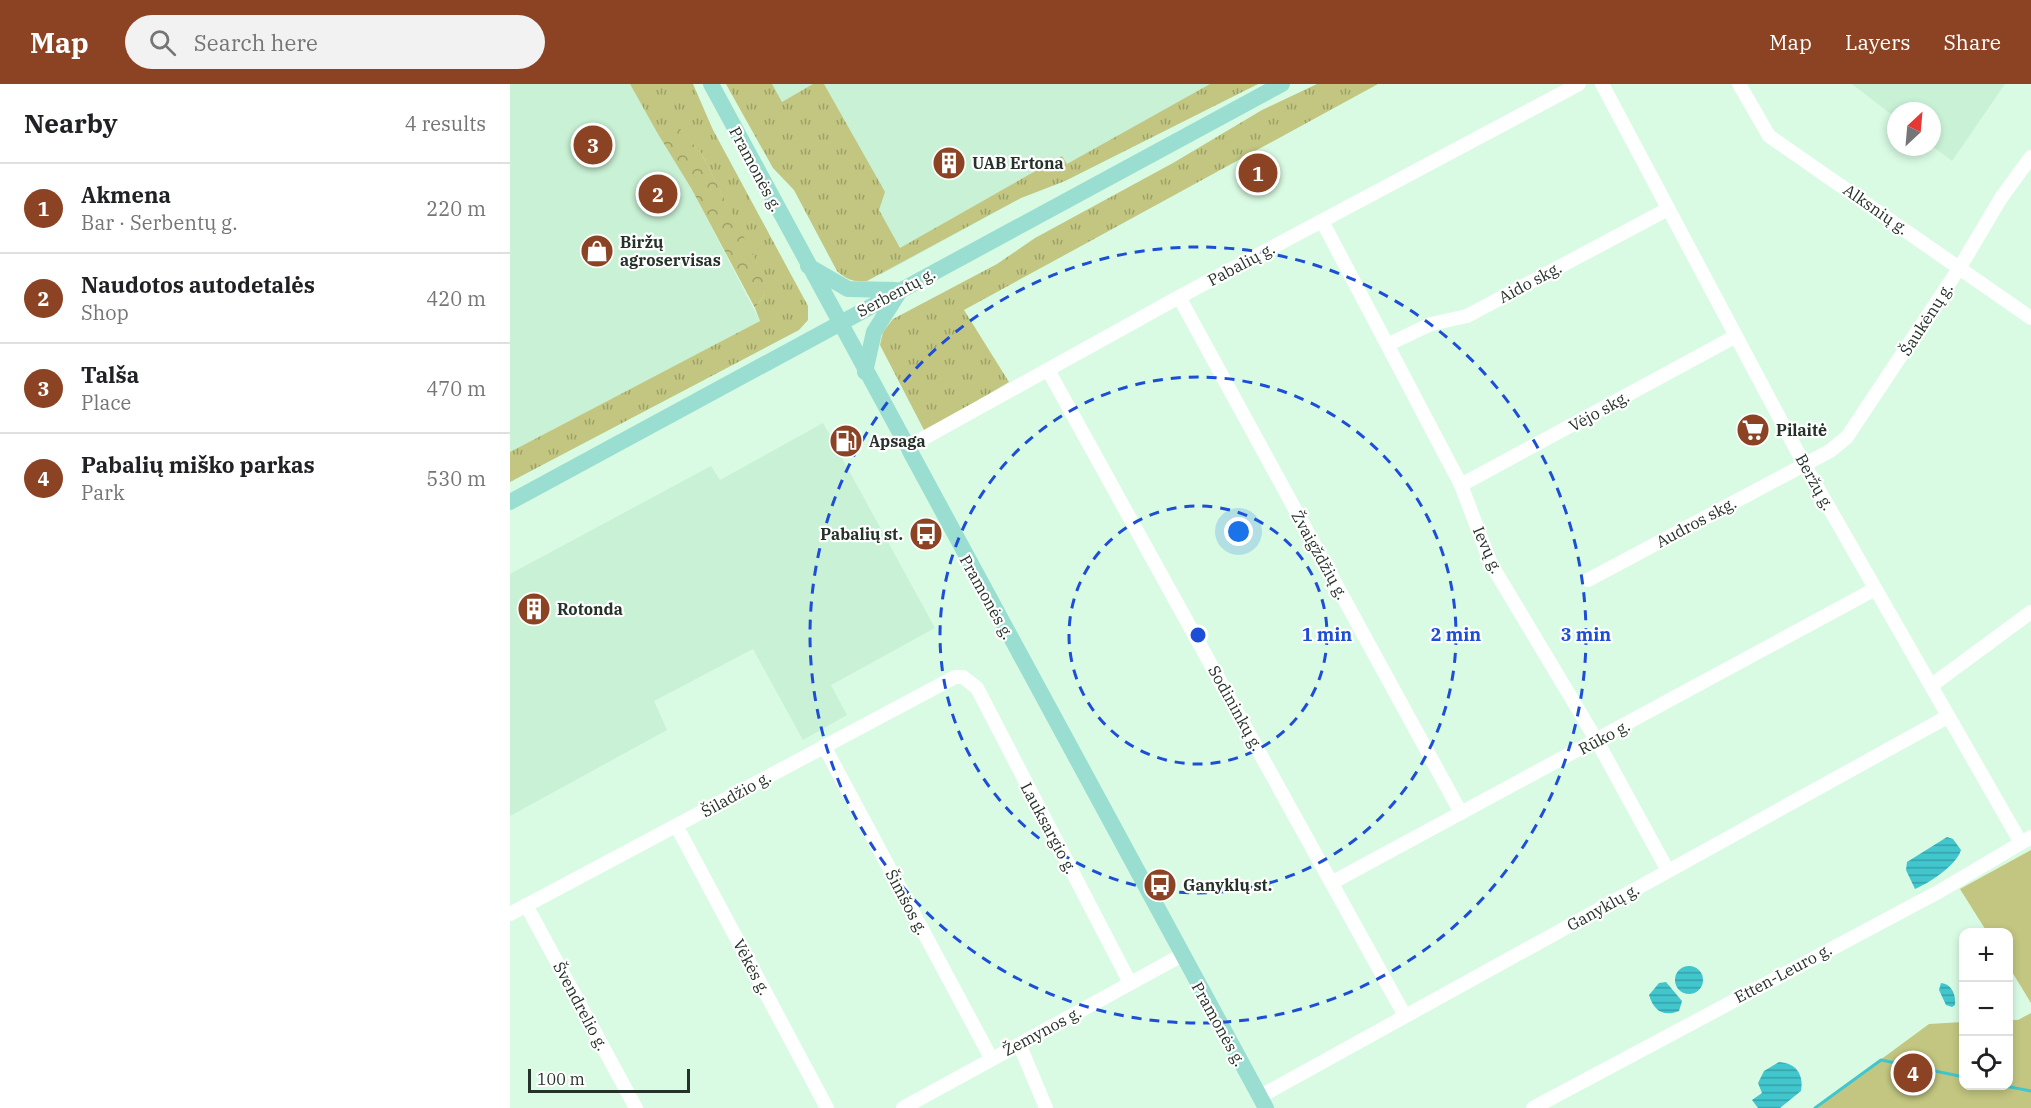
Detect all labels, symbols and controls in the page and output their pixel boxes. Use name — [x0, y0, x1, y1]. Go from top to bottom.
search box — [125, 15, 545, 69]
text: Map — [30, 24, 89, 61]
icon: search — [146, 26, 179, 59]
text: Search here — [194, 28, 318, 57]
text: Map — [1769, 28, 1812, 56]
text: Layers — [1845, 28, 1911, 56]
text: Share — [1944, 28, 2001, 56]
north arrow — [1887, 102, 1941, 156]
text: Nearby — [24, 106, 118, 140]
text: 4 results — [405, 110, 486, 137]
pin: 3 — [574, 122, 613, 168]
street label: Pramonės g. — [725, 123, 787, 215]
building icon: UAB Ertona — [931, 145, 967, 181]
pin: 1 — [1238, 150, 1278, 196]
place label: UAB Ertona — [972, 153, 1064, 173]
pin: 2 — [638, 172, 678, 216]
street label: Alksnių g. — [1840, 179, 1912, 239]
text: Akmena — [81, 180, 171, 209]
text: 1 — [38, 195, 50, 222]
text: 220 m — [426, 195, 486, 222]
text: Bar · Serbentų g. — [81, 209, 238, 236]
place label: Biržų agroservisas — [620, 232, 721, 270]
shop icon: Biržų agroservisas — [579, 233, 615, 269]
street label: Pabalių g. — [1204, 238, 1278, 290]
street label: Aido skg. — [1495, 257, 1565, 307]
street label: Serbentų g. — [853, 263, 939, 321]
text: Naudotos autodetalės — [81, 270, 315, 299]
street label: Šaukėnų g. — [1894, 278, 1957, 359]
text: 2 — [38, 285, 50, 312]
text: 420 m — [426, 285, 486, 312]
text: Shop — [81, 299, 129, 326]
text: Talša — [81, 360, 139, 389]
text: 3 — [38, 375, 50, 402]
text: 470 m — [426, 375, 486, 402]
street label: Vėjo skg. — [1565, 386, 1633, 436]
text: Place — [81, 389, 131, 416]
supermarket icon: Pilaitė — [1735, 412, 1771, 448]
place label: Pilaitė — [1776, 420, 1827, 440]
fuel station icon: Apsaga — [828, 423, 864, 459]
place label: Apsaga — [869, 431, 926, 451]
text: Pabalių miško parkas — [81, 450, 315, 479]
street label: Beržų g. — [1791, 450, 1839, 514]
text: 4 — [38, 465, 50, 492]
text: 530 m — [426, 465, 486, 492]
text: Park — [81, 479, 125, 506]
street label: Audros skg. — [1652, 492, 1740, 552]
street label: Žvaigždžių g. — [1287, 507, 1353, 603]
bus stop icon: Pabalių st. — [908, 516, 944, 552]
your location — [1224, 517, 1253, 546]
street label: Ievų g. — [1469, 523, 1507, 577]
place label: Pabalių st. — [820, 524, 903, 544]
street label: Pramonės g. — [956, 551, 1018, 643]
building icon: Rotonda — [516, 591, 552, 627]
place label: Rotonda — [557, 599, 623, 619]
text: 1 min — [1302, 623, 1352, 646]
text: 2 min — [1431, 623, 1481, 646]
text: 3 min — [1561, 623, 1611, 646]
centre of rings — [1188, 625, 1208, 645]
street label: Sodininkų g. — [1204, 662, 1268, 754]
street label: Rūko g. — [1575, 715, 1633, 759]
street label: Šiladžio g. — [697, 766, 774, 821]
street label: Lauksargio g. — [1017, 779, 1081, 877]
street label: Šimšos g. — [881, 865, 933, 938]
bus stop icon: Ganyklų st. — [1142, 867, 1178, 903]
place label: Ganyklų st. — [1183, 875, 1272, 895]
street label: Ganyklų g. — [1563, 879, 1643, 935]
map controls — [1959, 928, 2013, 1090]
button: + — [1959, 928, 2013, 982]
street label: Vėkės g. — [729, 935, 775, 999]
street label: Etten-Leuro g. — [1731, 939, 1835, 1007]
street label: Švendrelio g. — [549, 958, 614, 1054]
street label: Pramonės g. — [1188, 978, 1250, 1070]
button: − — [1959, 982, 2013, 1036]
street label: Žemynos g. — [999, 1002, 1085, 1060]
button: locate — [1959, 1036, 2013, 1090]
pin: 4 — [1894, 1050, 1932, 1096]
scale bar — [528, 1066, 690, 1094]
text: 100 m — [537, 1069, 585, 1089]

